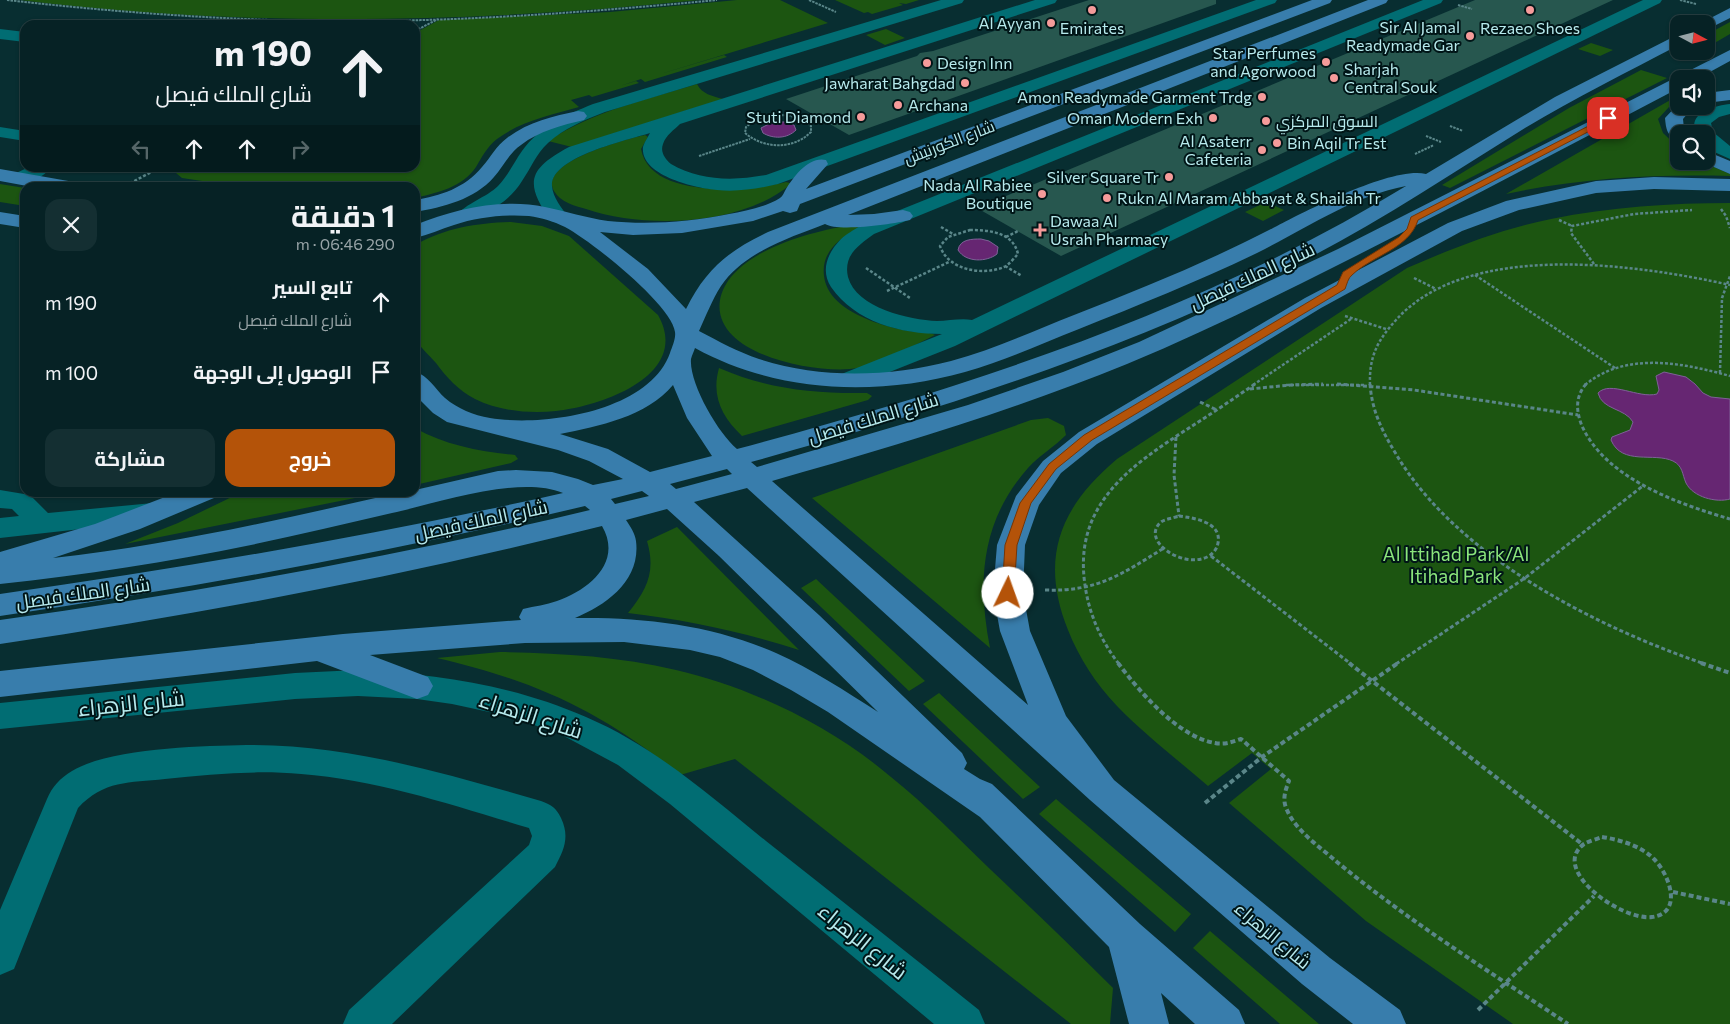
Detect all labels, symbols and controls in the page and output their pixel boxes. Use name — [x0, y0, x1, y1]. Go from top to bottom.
marker: Emirates — [1086, 4, 1098, 16]
marker: Rezaeo Shoes — [1524, 4, 1536, 16]
place label: Al Ayyan — [978, 13, 1041, 32]
north arrow — [1670, 15, 1715, 60]
map controls — [1670, 15, 1715, 170]
marker: Al Ayyan — [1045, 17, 1057, 29]
place label: Sir Al Jamal Readymade Gar — [1346, 17, 1461, 54]
place label: Emirates — [1060, 18, 1124, 37]
place label: Rezaeo Shoes — [1480, 18, 1580, 37]
text: 190 m — [214, 30, 312, 73]
marker: Sir Al Jamal Readymade Gar — [1464, 30, 1476, 42]
icon: ahead — [330, 40, 395, 105]
place label: Star Perfumes and Agorwood — [1210, 43, 1316, 80]
place label: Design Inn — [937, 53, 1012, 72]
marker: Star Perfumes and Agorwood — [1320, 56, 1332, 68]
marker: Design Inn — [921, 57, 933, 69]
place label: Sharjah Central Souk — [1344, 59, 1438, 96]
button: sound — [1670, 70, 1715, 115]
marker: Sharjah Central Souk — [1328, 72, 1340, 84]
place label: Jawharat Bahgdad — [824, 73, 955, 92]
marker: Jawharat Bahgdad — [959, 77, 971, 89]
text: شارع الملك فيصل — [155, 80, 312, 107]
place label: Amon Readymade Garment Trdg — [1017, 87, 1252, 106]
marker: Amon Readymade Garment Trdg — [1256, 91, 1268, 103]
place label: Archana — [908, 95, 968, 114]
pin — [1587, 97, 1629, 139]
marker: Archana — [892, 99, 904, 111]
icon: arrive — [1594, 104, 1622, 132]
place label: Stuti Diamond — [746, 107, 851, 126]
place label: Oman Modern Exh — [1067, 108, 1203, 127]
marker: Stuti Diamond — [855, 111, 867, 123]
place label: السوق المركزي — [1276, 111, 1378, 135]
marker: Oman Modern Exh — [1207, 112, 1219, 124]
marker: السوق المركزي — [1260, 115, 1272, 127]
street label: شارع الكورنيش — [901, 116, 998, 170]
button: search — [1670, 125, 1715, 170]
place label: Al Asaterr Cafeteria — [1179, 131, 1253, 168]
place label: Bin Aqil Tr Est — [1287, 133, 1387, 152]
icon: left — [127, 135, 155, 163]
icon: ahead — [180, 135, 208, 163]
icon: ahead — [233, 135, 261, 163]
icon: right — [286, 135, 314, 163]
marker: Bin Aqil Tr Est — [1271, 137, 1283, 149]
marker: Al Asaterr Cafeteria — [1256, 144, 1268, 156]
place label: Silver Square Tr — [1047, 167, 1160, 186]
marker: Silver Square Tr — [1163, 171, 1175, 183]
place label: Nada Al Rabiee Boutique — [923, 175, 1032, 212]
marker: Nada Al Rabiee Boutique — [1036, 188, 1048, 200]
place label: Rukn Al Maram Abbayat & Shailah Tr — [1117, 188, 1381, 207]
marker: Rukn Al Maram Abbayat & Shailah Tr — [1101, 192, 1113, 204]
text: 1 دقيقة — [291, 196, 395, 233]
button: close — [45, 199, 97, 251]
place label: Dawaa Al Usrah Pharmacy — [1050, 211, 1168, 248]
marker: Dawaa Al Usrah Pharmacy — [1034, 224, 1046, 236]
text: 290 m · 06:46 — [296, 234, 395, 253]
street label: شارع الملك فيصل — [1186, 237, 1319, 317]
text: تابع السير — [273, 275, 352, 298]
icon: ahead — [367, 288, 395, 316]
text: 190 m — [45, 291, 97, 314]
text: شارع الملك فيصل — [238, 310, 352, 329]
icon: arrive — [367, 358, 395, 386]
text: الوصول إلى الوجهة — [193, 360, 352, 383]
text: 100 m — [45, 361, 98, 384]
street label: شارع الملك فيصل — [805, 387, 942, 451]
button: مشاركة — [45, 429, 215, 487]
button: خروج — [225, 429, 395, 487]
street label: شارع الملك فيصل — [412, 494, 550, 548]
park label: Al Ittihad Park/Al Itihad Park — [1383, 542, 1529, 587]
position arrow — [981, 566, 1033, 618]
street label: شارع الملك فيصل — [14, 572, 152, 616]
street label: شارع الزهراء — [76, 683, 186, 724]
street label: شارع الزهراء — [475, 685, 586, 746]
street label: شارع الزهراء — [812, 896, 914, 986]
street label: شارع الزهراء — [1228, 896, 1316, 976]

